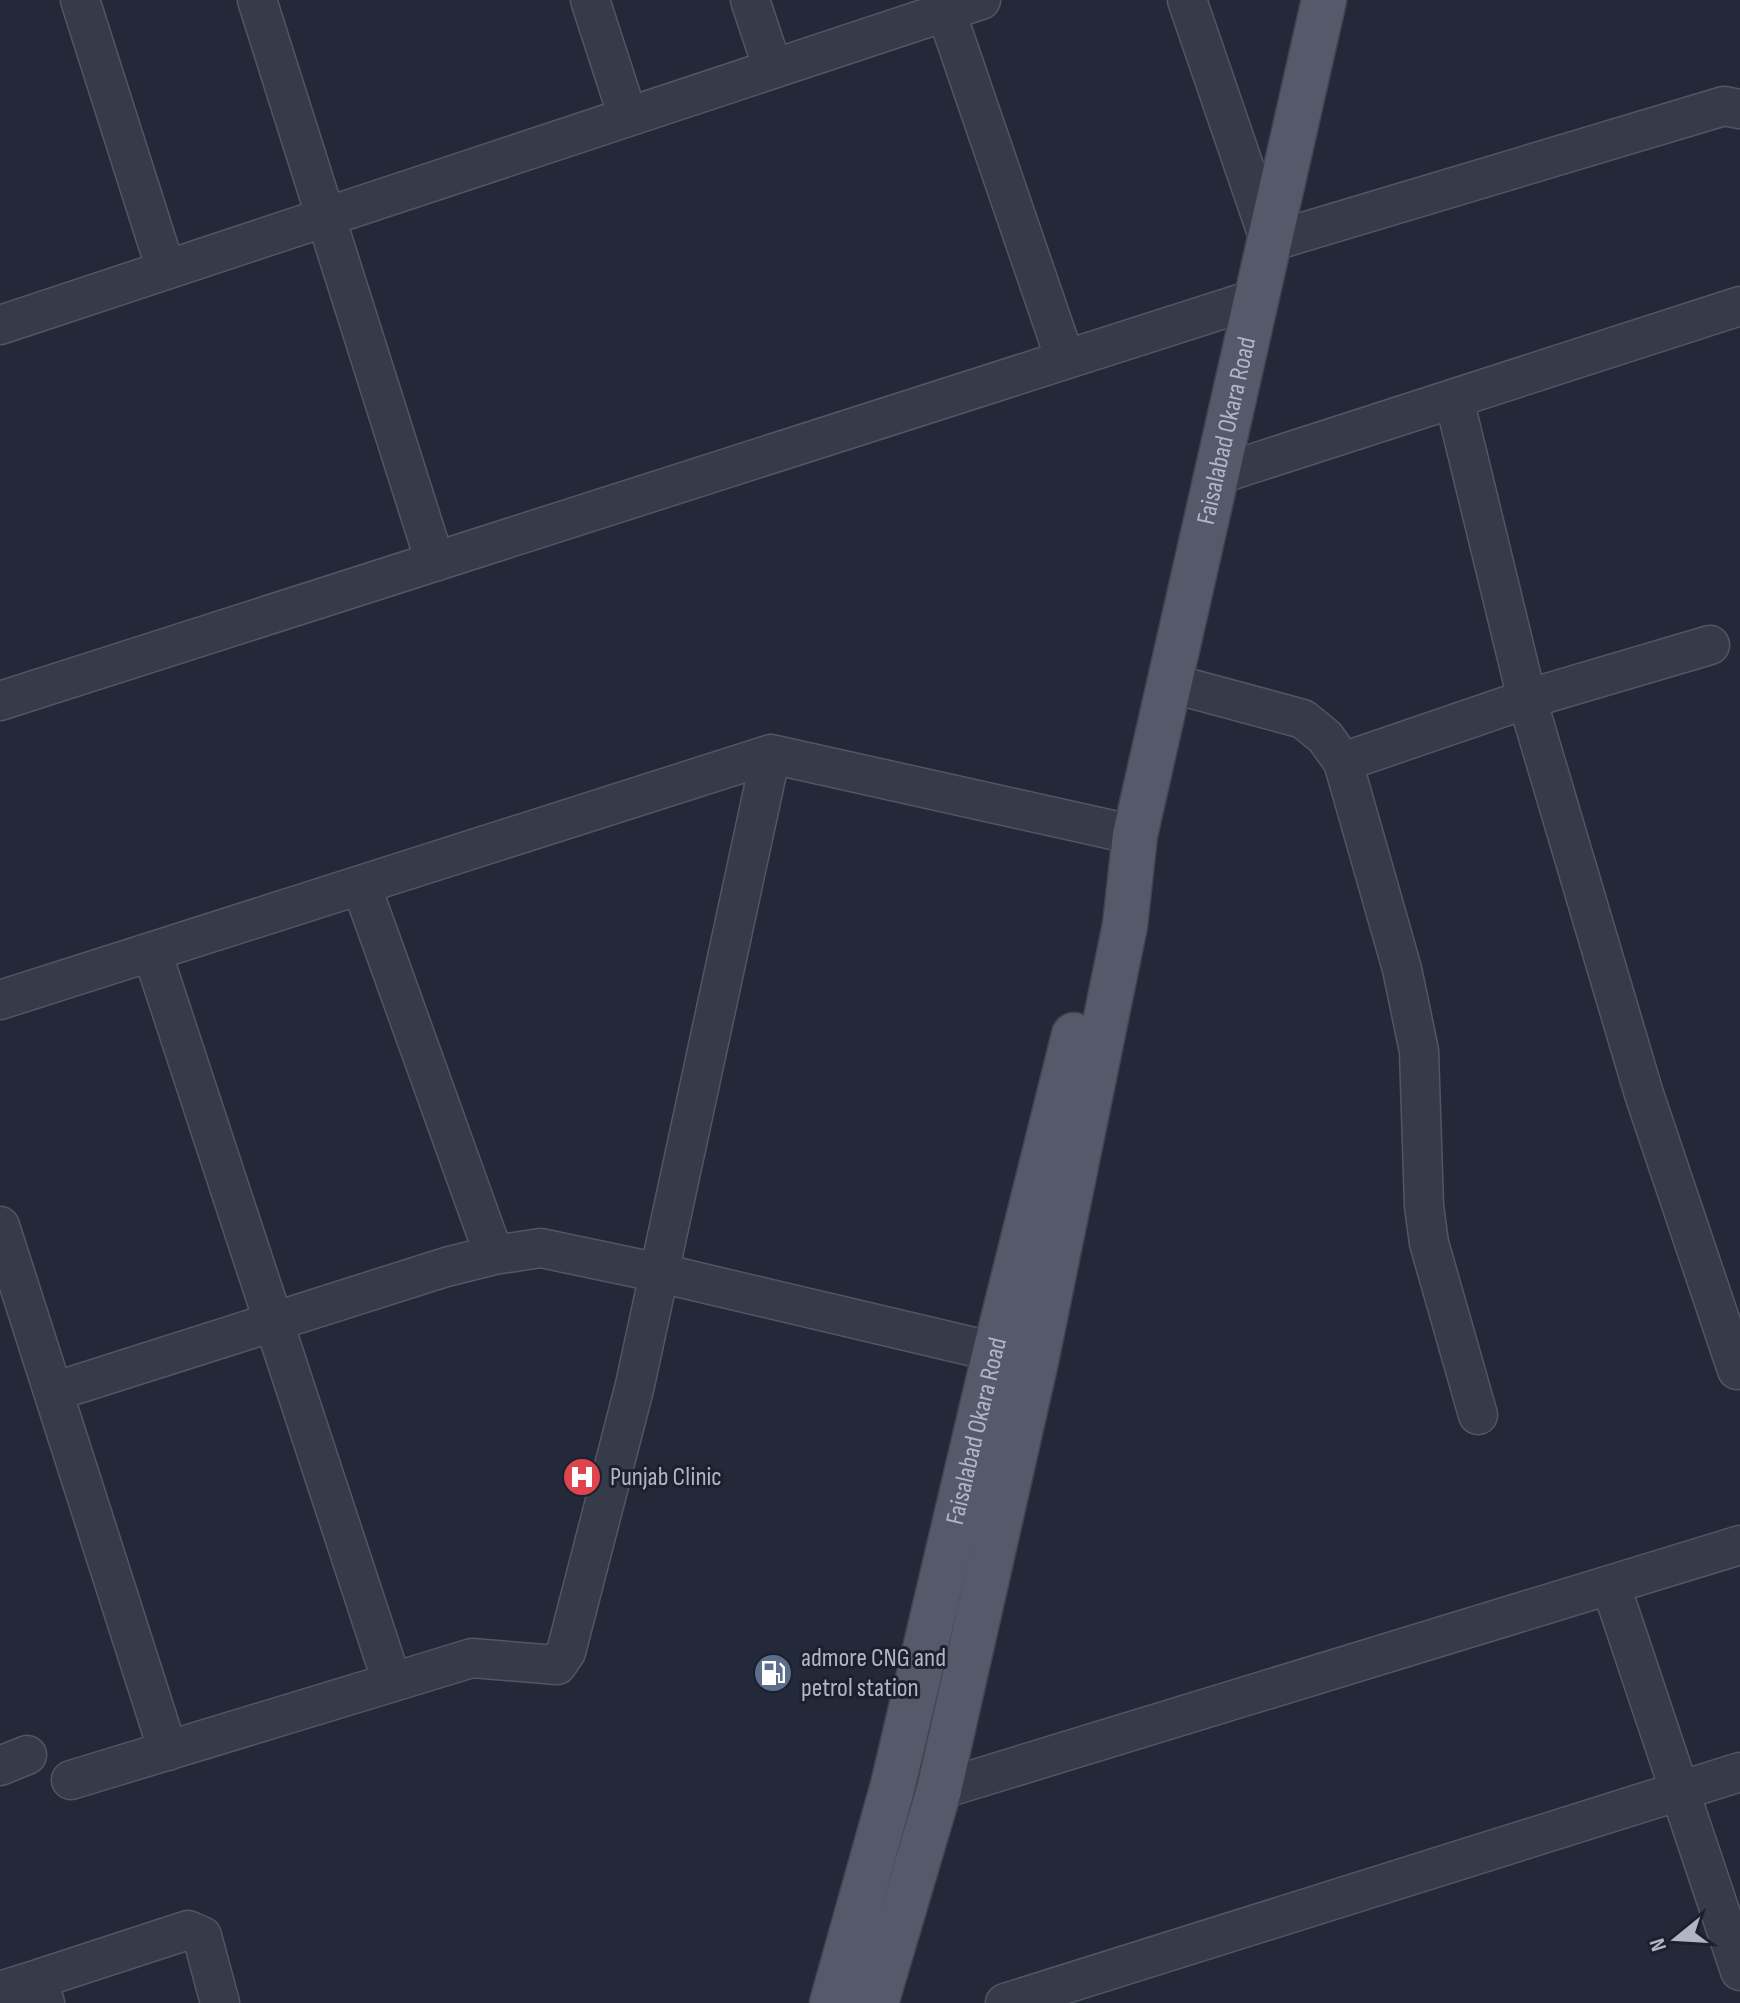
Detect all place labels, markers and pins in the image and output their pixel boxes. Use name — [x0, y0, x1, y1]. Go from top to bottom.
hospital icon: Punjab Clinic — [561, 1456, 603, 1498]
place label: Punjab Clinic — [610, 1462, 722, 1493]
place label: admore CNG and petrol station — [801, 1643, 946, 1704]
fuel station icon: admore CNG and petrol station — [752, 1652, 794, 1694]

